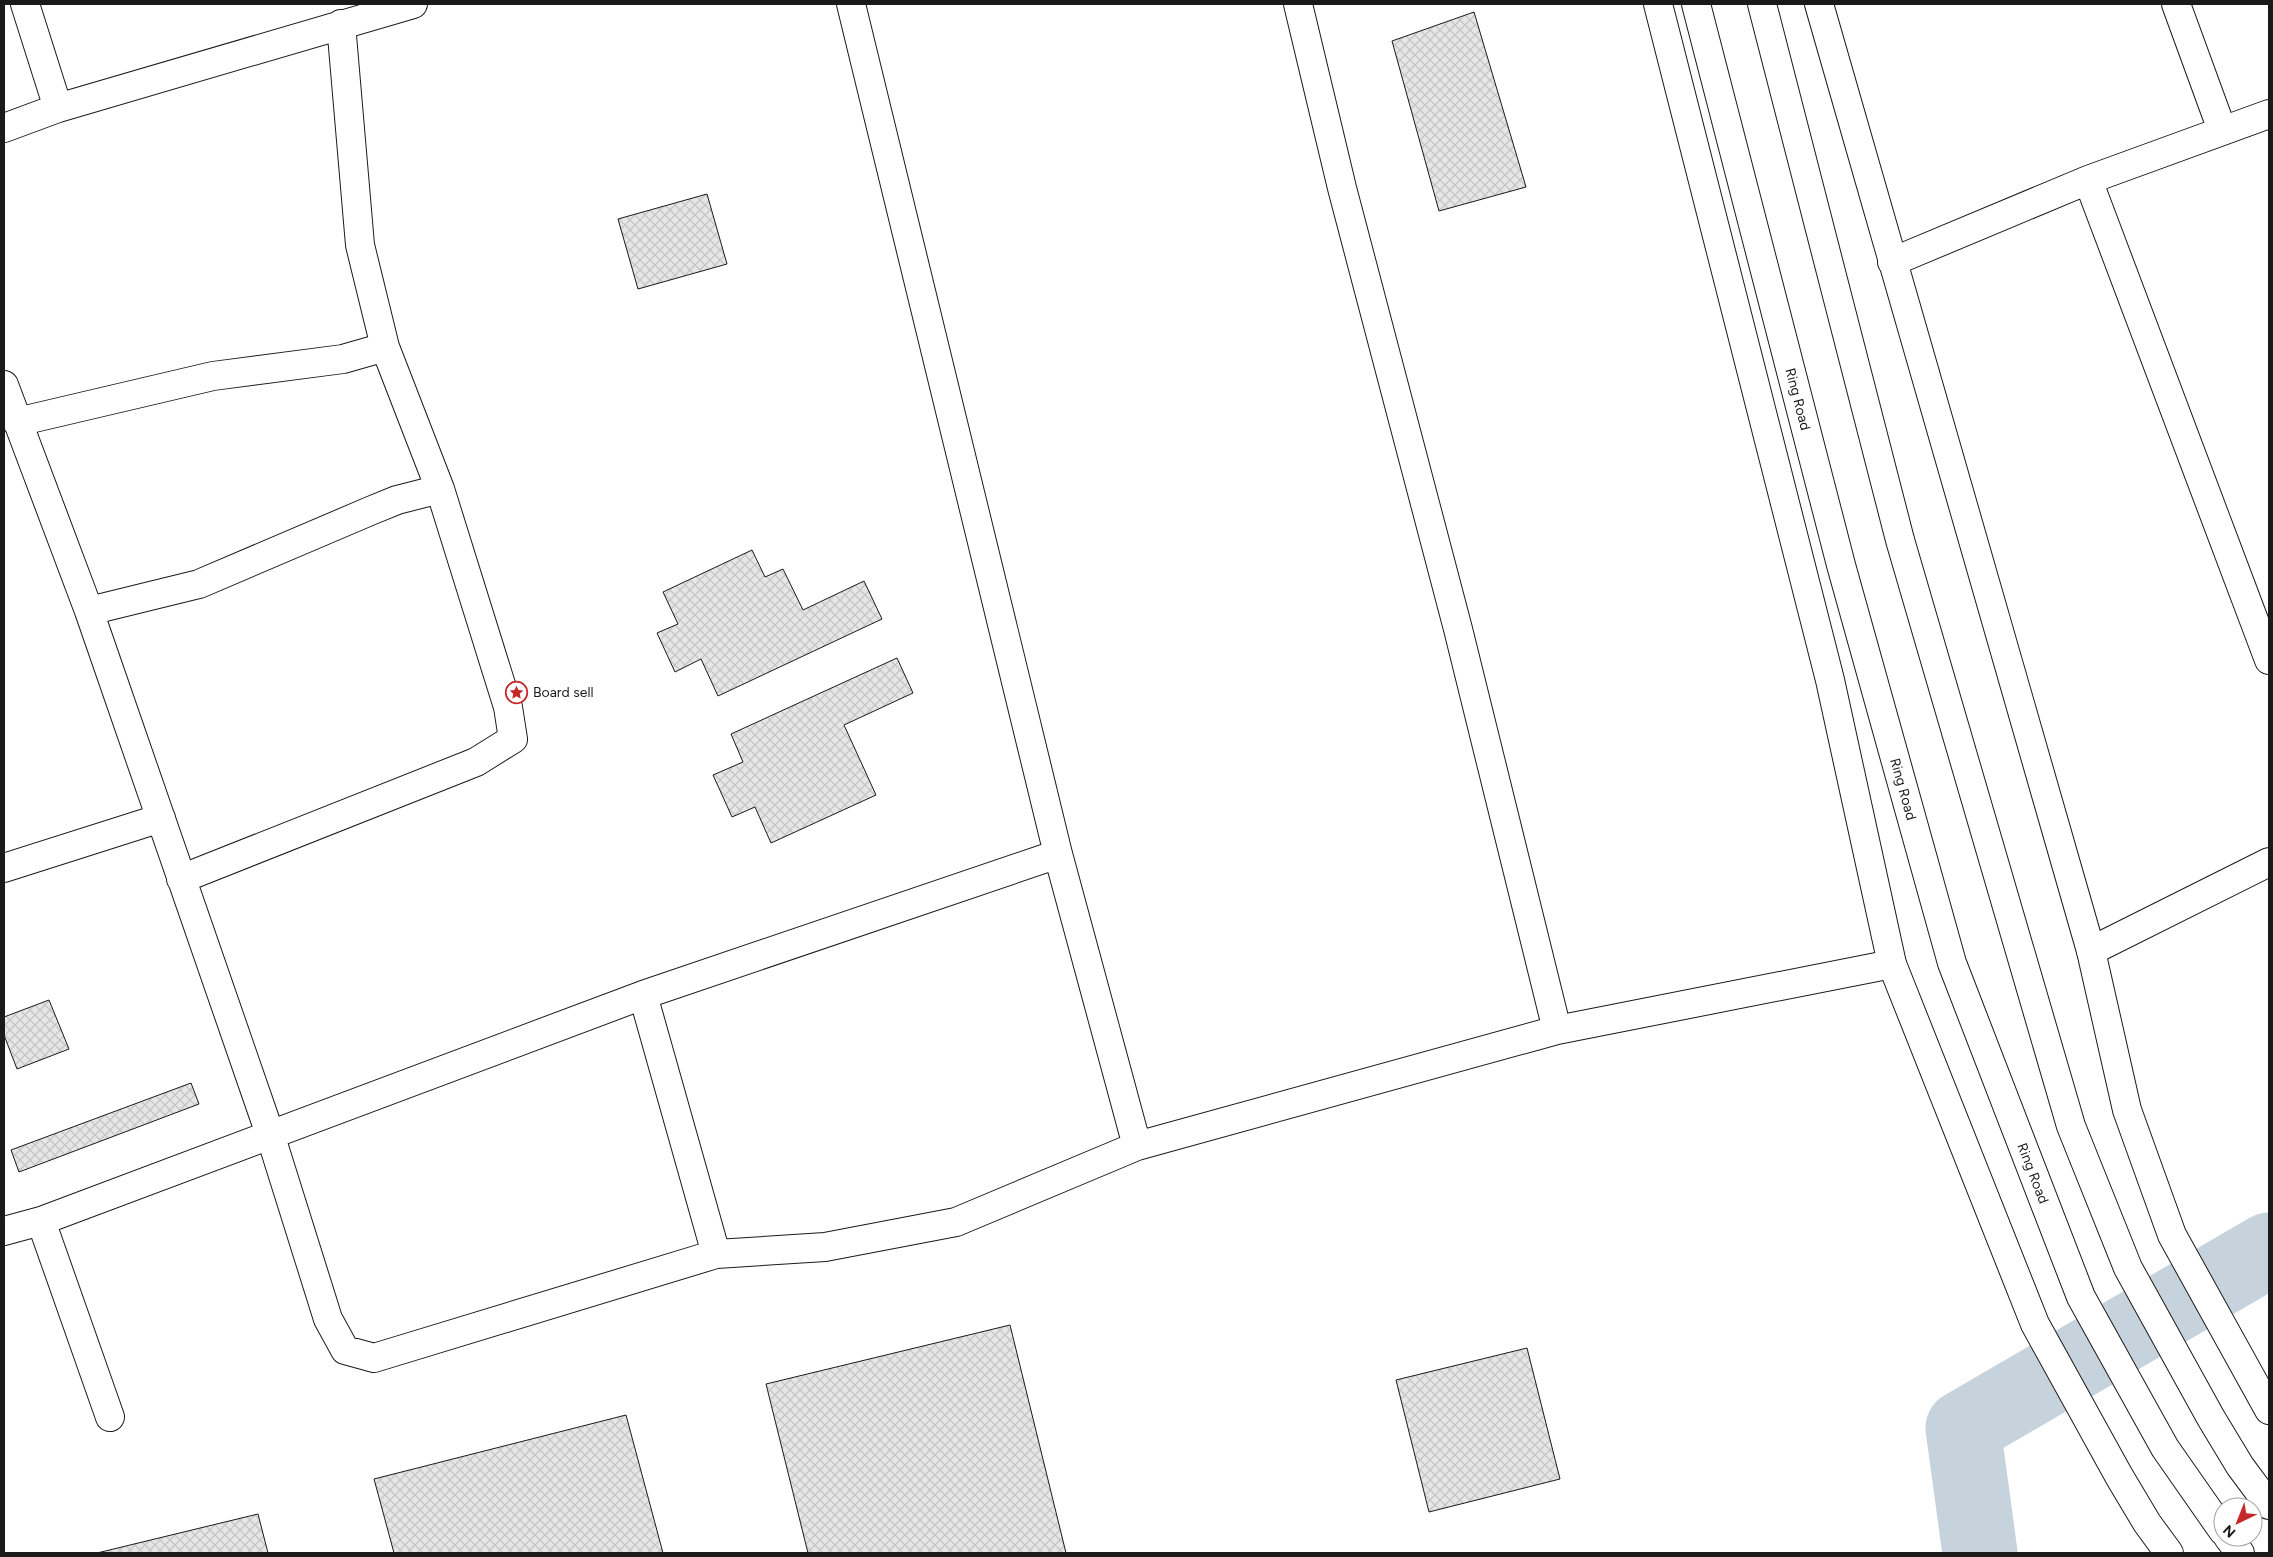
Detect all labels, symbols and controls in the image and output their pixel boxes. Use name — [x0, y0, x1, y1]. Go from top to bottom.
street label: Ring Road — [1781, 366, 1814, 432]
place icon: Board sell — [505, 680, 529, 704]
place label: Board sell — [533, 684, 594, 701]
street label: Ring Road — [1886, 756, 1920, 822]
street label: Ring Road — [2013, 1141, 2052, 1206]
north arrow — [2213, 1497, 2263, 1547]
text: N — [2220, 1521, 2239, 1541]

